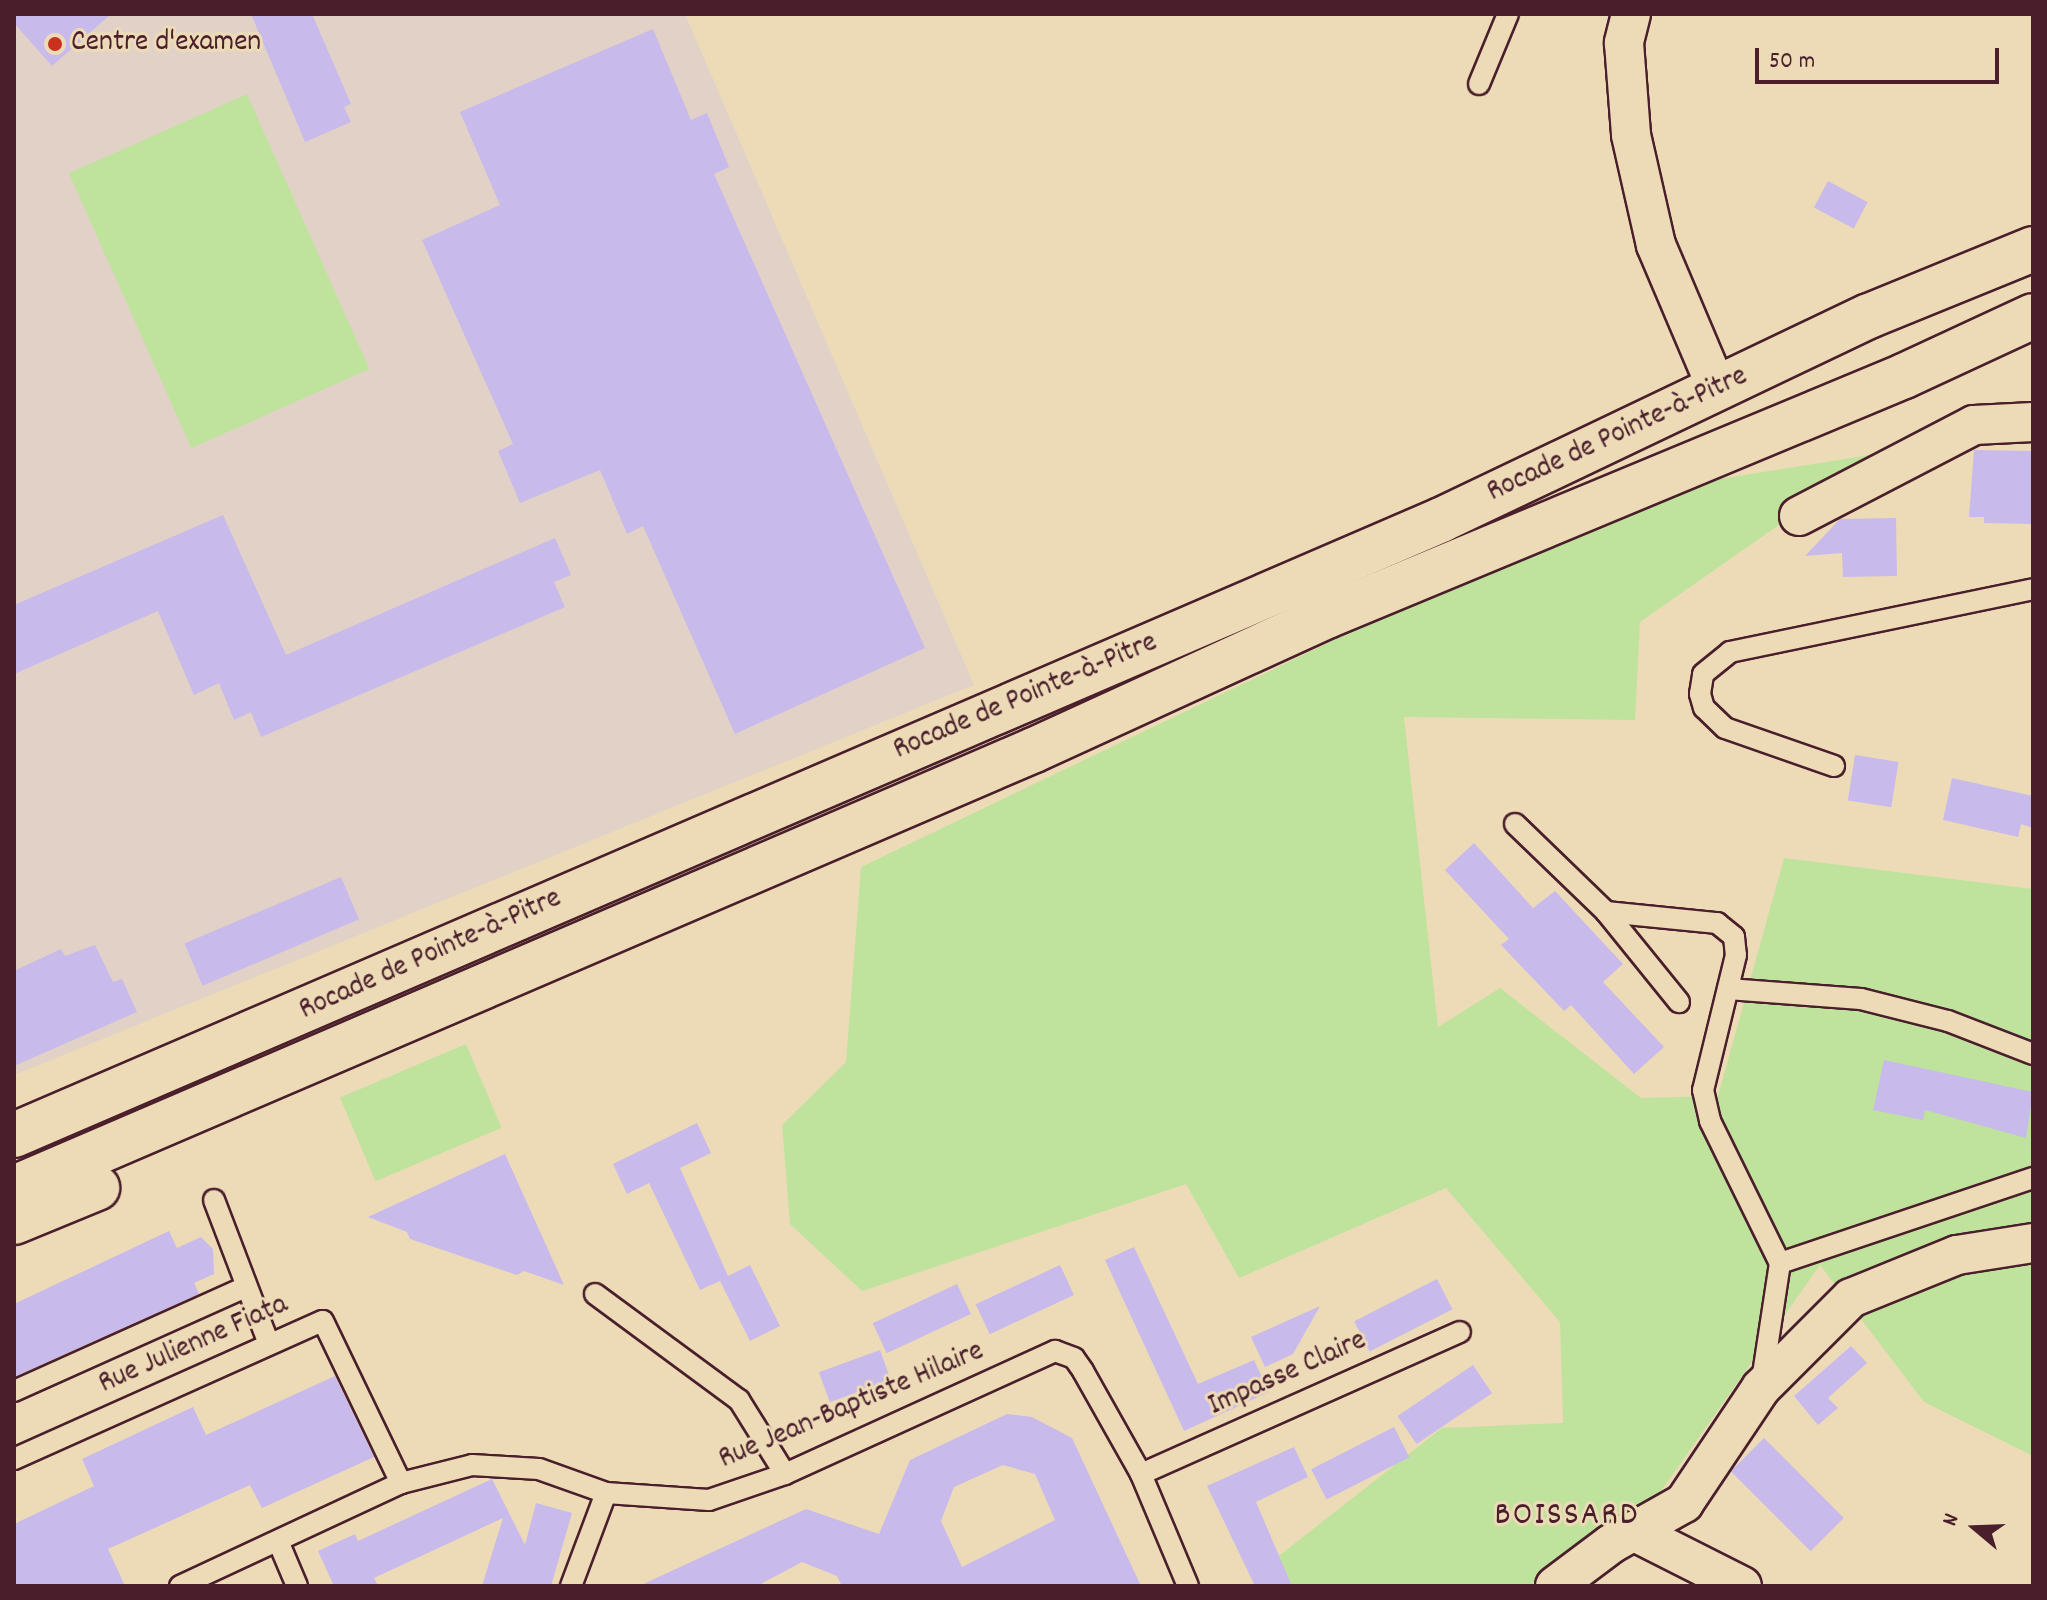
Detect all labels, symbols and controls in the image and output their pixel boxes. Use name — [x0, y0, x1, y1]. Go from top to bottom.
place label: Centre d'examen — [71, 26, 261, 62]
scale bar — [1759, 32, 2003, 82]
marker: Centre d'examen — [46, 35, 64, 53]
text: 50 m — [1769, 45, 1815, 79]
street label: Rocade de Pointe-à-Pitre — [1482, 360, 1754, 512]
street label: Rocade de Pointe-à-Pitre — [889, 626, 1163, 770]
street label: Rocade de Pointe-à-Pitre — [294, 882, 568, 1030]
street label: Rue Julienne Fiata — [94, 1288, 294, 1404]
street label: Impasse Claire — [1203, 1324, 1373, 1426]
street label: Rue Jean-Baptiste Hilaire — [714, 1335, 990, 1479]
north arrow — [1935, 1488, 2015, 1568]
district label: BOISSARD — [1495, 1497, 1639, 1537]
text: N — [1935, 1510, 1968, 1530]

